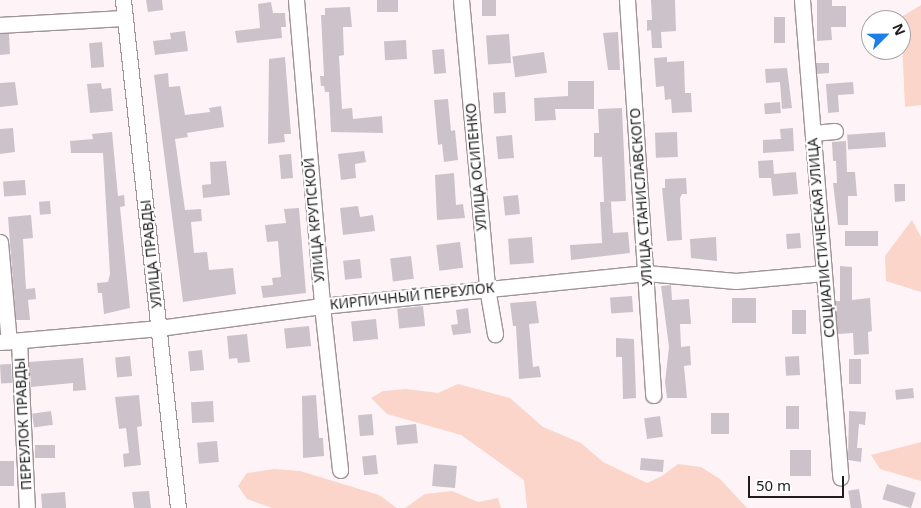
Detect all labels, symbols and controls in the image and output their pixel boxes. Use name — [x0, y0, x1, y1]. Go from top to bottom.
north arrow — [861, 10, 911, 60]
text: N — [888, 20, 910, 38]
street label: УЛИЦА ОСИПЕНКО — [462, 102, 490, 232]
street label: УЛИЦА СТАНИСЛАВСКОГО — [626, 107, 656, 287]
street label: СОЦИАЛИСТИЧЕСКАЯ УЛИЦА — [804, 137, 838, 339]
street label: УЛИЦА КРУПСКОЙ — [300, 157, 328, 283]
street label: УЛИЦА ПРАВДЫ — [137, 199, 165, 309]
street label: КИРПИЧНЫЙ ПЕРЕУЛОК — [329, 279, 495, 313]
street label: ПЕРЕУЛОК ПРАВДЫ — [11, 357, 35, 491]
scale bar — [751, 466, 847, 498]
text: 50 m — [756, 475, 791, 495]

